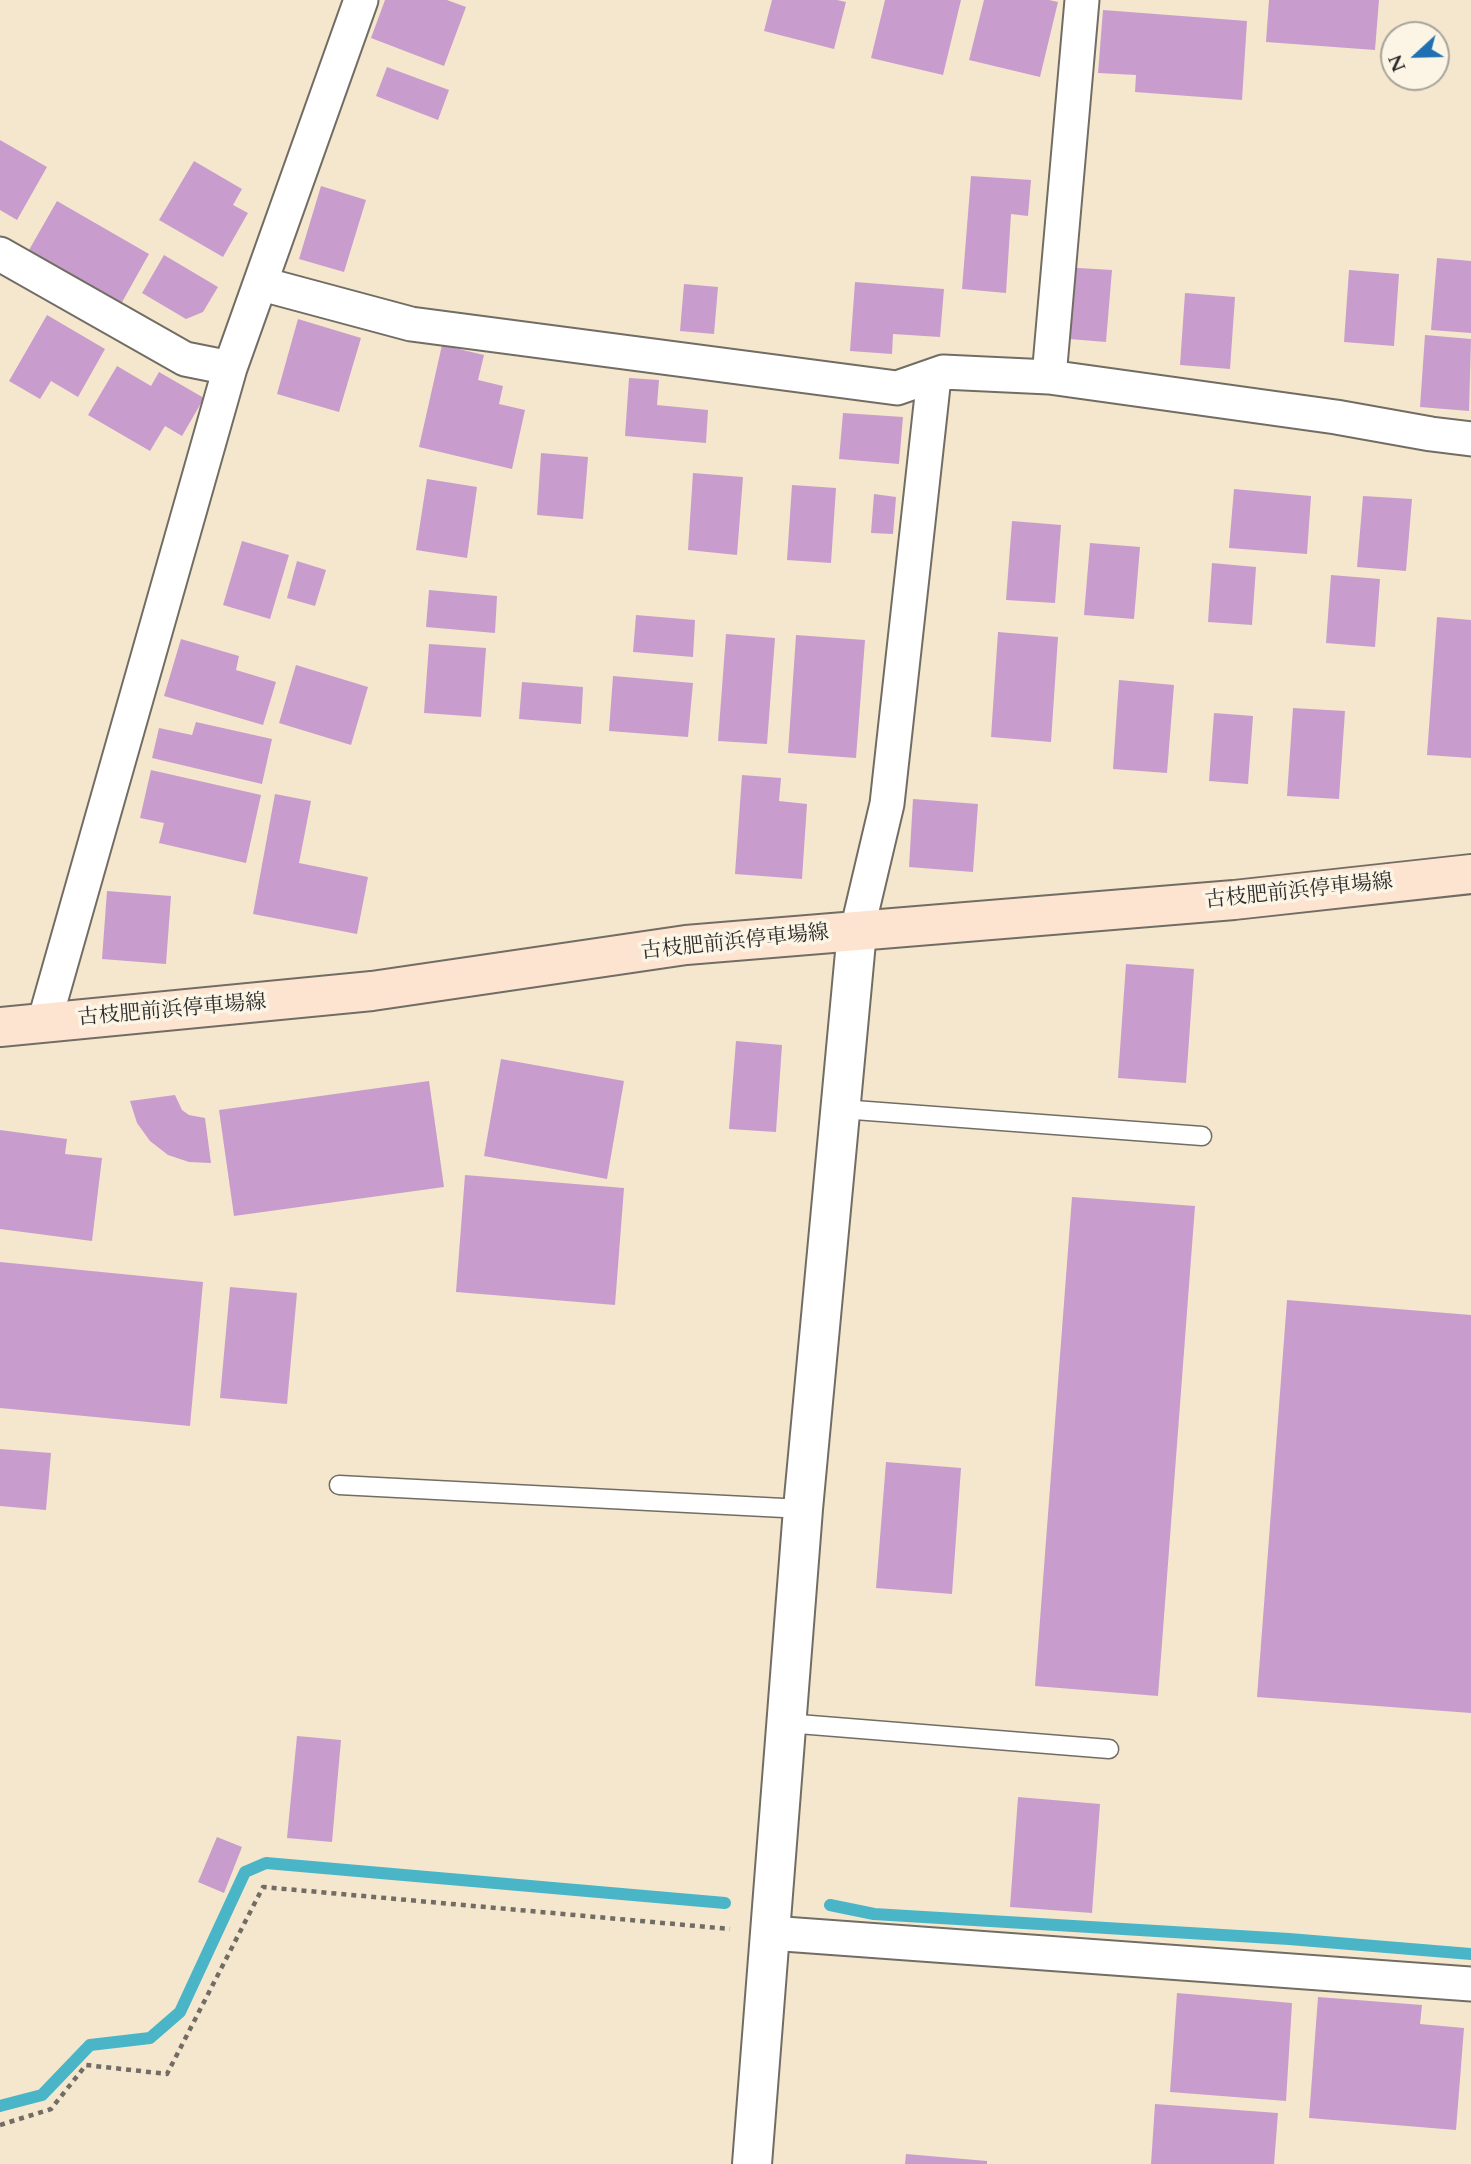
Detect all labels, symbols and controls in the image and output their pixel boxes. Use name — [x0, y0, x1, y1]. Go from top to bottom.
north arrow — [1380, 21, 1450, 91]
text: N — [1382, 51, 1413, 76]
street label: 古枝肥前浜停車場線 — [1204, 870, 1394, 914]
street label: 古枝肥前浜停車場線 — [640, 921, 830, 965]
street label: 古枝肥前浜停車場線 — [77, 990, 267, 1032]

